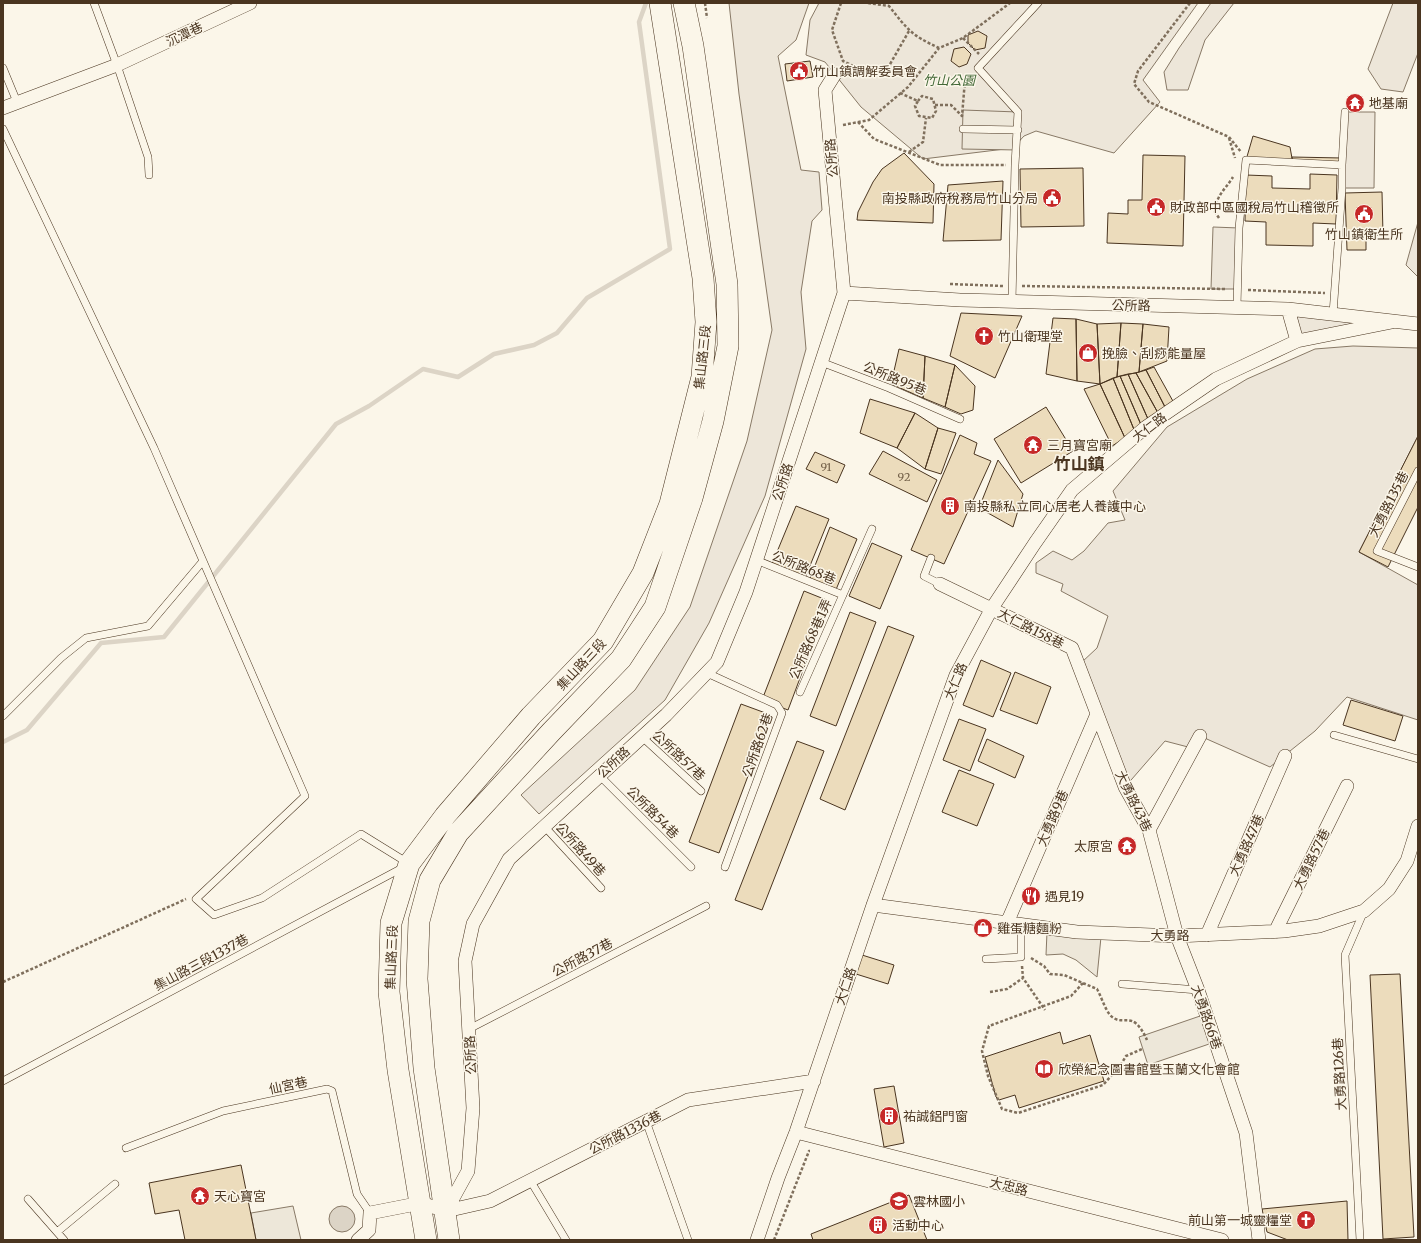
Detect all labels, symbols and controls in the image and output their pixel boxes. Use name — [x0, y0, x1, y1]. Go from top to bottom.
street label: 沉潭巷 — [163, 19, 205, 50]
public building icon: 竹山鎮調解委員會 — [788, 60, 810, 82]
place label: 竹山鎮調解委員會 — [813, 63, 917, 80]
park label: 竹山公園 — [923, 72, 977, 89]
temple icon: 地基廟 — [1344, 92, 1366, 114]
place label: 地基廟 — [1369, 95, 1408, 112]
street label: 公所路 — [821, 138, 842, 178]
public building icon: 南投縣政府稅務局竹山分局 — [1041, 187, 1063, 209]
place label: 南投縣政府稅務局竹山分局 — [882, 190, 1038, 207]
public building icon: 財政部中區國稅局竹山稽徵所 — [1145, 196, 1167, 218]
place label: 財政部中區國稅局竹山稽徵所 — [1170, 199, 1339, 216]
public building icon: 竹山鎮衛生所 — [1353, 203, 1375, 225]
place label: 竹山鎮衛生所 — [1325, 226, 1403, 243]
street label: 公所路 — [1111, 297, 1151, 314]
street label: 集山路三段 — [691, 324, 714, 390]
church icon: 竹山衛理堂 — [973, 325, 995, 347]
place label: 竹山衛理堂 — [998, 328, 1063, 345]
shop icon: 挽臉、刮痧能量屋 — [1077, 342, 1099, 364]
place label: 挽臉、刮痧能量屋 — [1102, 345, 1206, 362]
street label: 公所路95巷 — [860, 358, 929, 399]
street label: 大仁路 — [1129, 409, 1170, 446]
temple icon: 三月寶宮廟 — [1022, 434, 1044, 456]
place label: 三月寶宮廟 — [1047, 437, 1112, 454]
district label: 竹山鎮 — [1054, 453, 1105, 475]
house number: 91 — [820, 460, 832, 474]
street label: 公所路 — [768, 461, 797, 503]
street label: 大勇路135巷 — [1365, 468, 1412, 540]
house number: 92 — [898, 470, 910, 484]
building icon: 南投縣私立同心居老人養護中心 — [939, 495, 961, 517]
place label: 南投縣私立同心居老人養護中心 — [964, 498, 1146, 515]
street label: 公所路68巷 — [769, 547, 838, 588]
street label: 公所路68巷1弄 — [785, 596, 836, 682]
street label: 大仁路158巷 — [995, 604, 1067, 652]
street label: 集山路三段 — [553, 635, 610, 694]
street label: 大仁路 — [940, 660, 971, 702]
street label: 公所路62巷 — [739, 711, 776, 780]
street label: 公所路57巷 — [649, 726, 709, 784]
street label: 公所路 — [593, 743, 633, 782]
street label: 大勇路43巷 — [1111, 768, 1156, 835]
street label: 公所路54巷 — [623, 783, 682, 842]
street label: 大勇路9巷 — [1033, 787, 1072, 849]
street label: 大勇路47巷 — [1225, 812, 1268, 879]
street label: 公所路49巷 — [552, 819, 609, 880]
street label: 大勇路57巷 — [1289, 826, 1334, 893]
temple icon: 太原宮 — [1116, 835, 1138, 857]
place label: 太原宮 — [1074, 838, 1113, 855]
restaurant icon: 遇見19 — [1020, 885, 1042, 907]
place label: 遇見19 — [1045, 888, 1084, 905]
shop icon: 雞蛋糖麵粉 — [972, 917, 994, 939]
place label: 雞蛋糖麵粉 — [997, 920, 1062, 937]
street label: 集山路三段 — [382, 924, 401, 990]
street label: 大勇路 — [1150, 927, 1190, 944]
street label: 集山路三段1337巷 — [151, 930, 251, 995]
street label: 公所路37巷 — [549, 934, 616, 981]
street label: 大仁路 — [831, 965, 860, 1007]
street label: 大勇路66巷 — [1187, 982, 1226, 1052]
street label: 公所路 — [461, 1035, 480, 1075]
street label: 大勇路126巷 — [1329, 1037, 1350, 1111]
library icon: 欣榮紀念圖書館暨玉蘭文化會館 — [1033, 1058, 1055, 1080]
place label: 欣榮紀念圖書館暨玉蘭文化會館 — [1058, 1061, 1240, 1078]
street label: 仙宮巷 — [267, 1073, 309, 1098]
building icon: 祐誠鋁門窗 — [878, 1105, 900, 1127]
street label: 公所路1336巷 — [586, 1107, 665, 1158]
place label: 祐誠鋁門窗 — [903, 1108, 968, 1125]
street label: 大忠路 — [988, 1174, 1030, 1199]
temple icon: 天心寶宮 — [189, 1185, 211, 1207]
place label: 天心寶宮 — [214, 1188, 266, 1205]
school or university icon: 雲林國小 — [888, 1190, 910, 1212]
place label: 雲林國小 — [913, 1193, 965, 1210]
church icon: 前山第一城靈糧堂 — [1295, 1209, 1317, 1231]
place label: 前山第一城靈糧堂 — [1188, 1212, 1292, 1229]
building icon: 活動中心 — [867, 1214, 889, 1236]
place label: 活動中心 — [892, 1217, 944, 1234]

